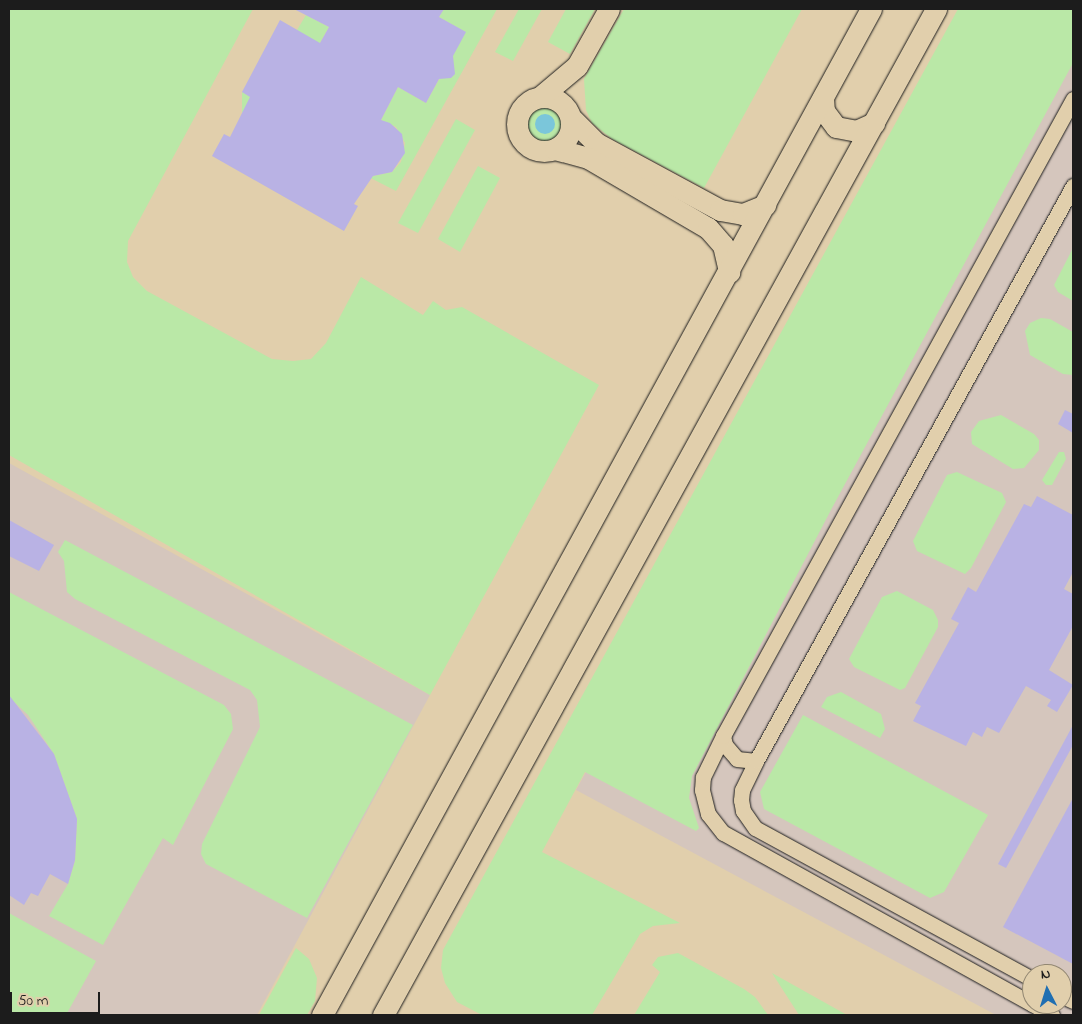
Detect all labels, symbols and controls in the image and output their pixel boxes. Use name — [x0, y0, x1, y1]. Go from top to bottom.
north arrow — [1022, 964, 1072, 1014]
text: N — [1040, 964, 1051, 985]
scale bar — [12, 982, 102, 1014]
text: 50 m — [18, 990, 48, 1012]

